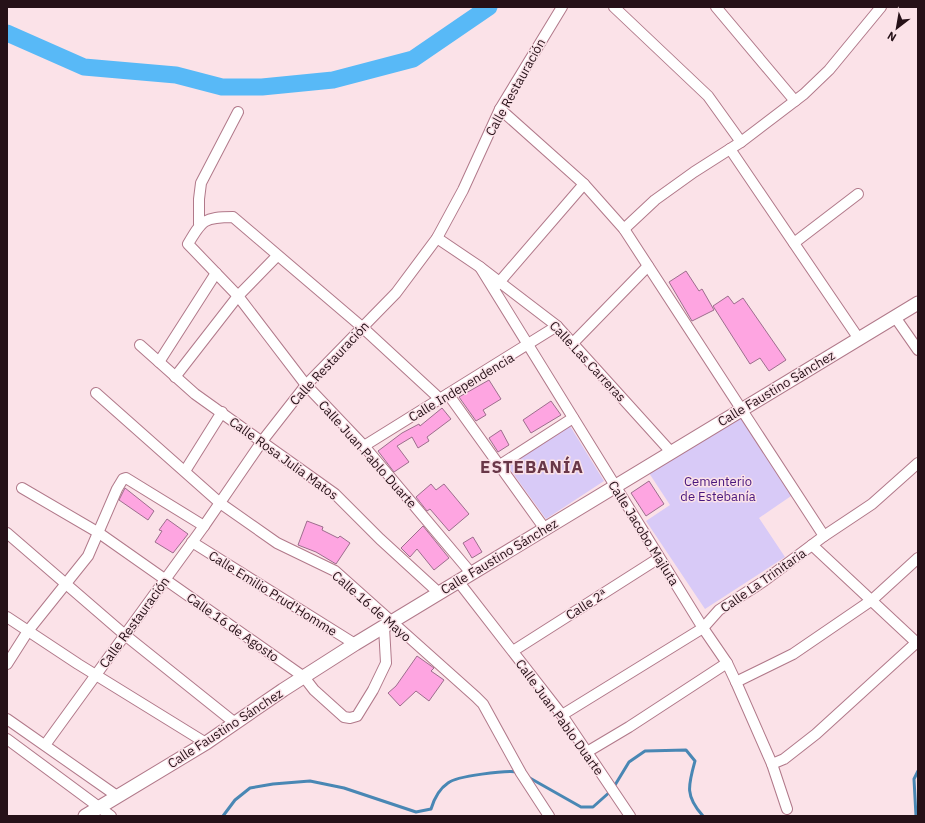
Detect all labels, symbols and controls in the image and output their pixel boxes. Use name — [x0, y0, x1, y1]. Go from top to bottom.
north arrow — [877, 8, 917, 48]
text: N — [885, 29, 899, 45]
street label: Calle Restauración — [482, 36, 549, 139]
street label: Calle Las Carreras — [546, 317, 630, 405]
street label: Calle Restauración — [286, 318, 373, 409]
street label: Calle Faustino Sánchez — [714, 347, 838, 430]
street label: Calle Independencia — [405, 349, 517, 426]
street label: Calle Juan Pablo Duarte — [315, 397, 421, 512]
street label: Calle Rosa Julia Matos — [226, 413, 341, 504]
district label: ESTEBANÍA — [480, 456, 584, 478]
park label: Cementerio de Estebanía — [680, 473, 756, 505]
street label: Calle Jacobo Majluta — [604, 478, 683, 589]
street label: Calle Faustino Sánchez — [437, 515, 561, 598]
street label: Calle La Trinitaria — [717, 545, 809, 616]
street label: Calle Emilio Prud'Homme — [205, 547, 340, 640]
street label: Calle 16 de Mayo — [328, 567, 415, 646]
street label: Calle Restauración — [96, 573, 173, 671]
street label: Calle 2ª — [563, 585, 610, 624]
street label: Calle 16 de Agosto — [183, 589, 282, 666]
street label: Calle Juan Pablo Duarte — [512, 656, 607, 779]
street label: Calle Faustino Sánchez — [164, 685, 286, 772]

